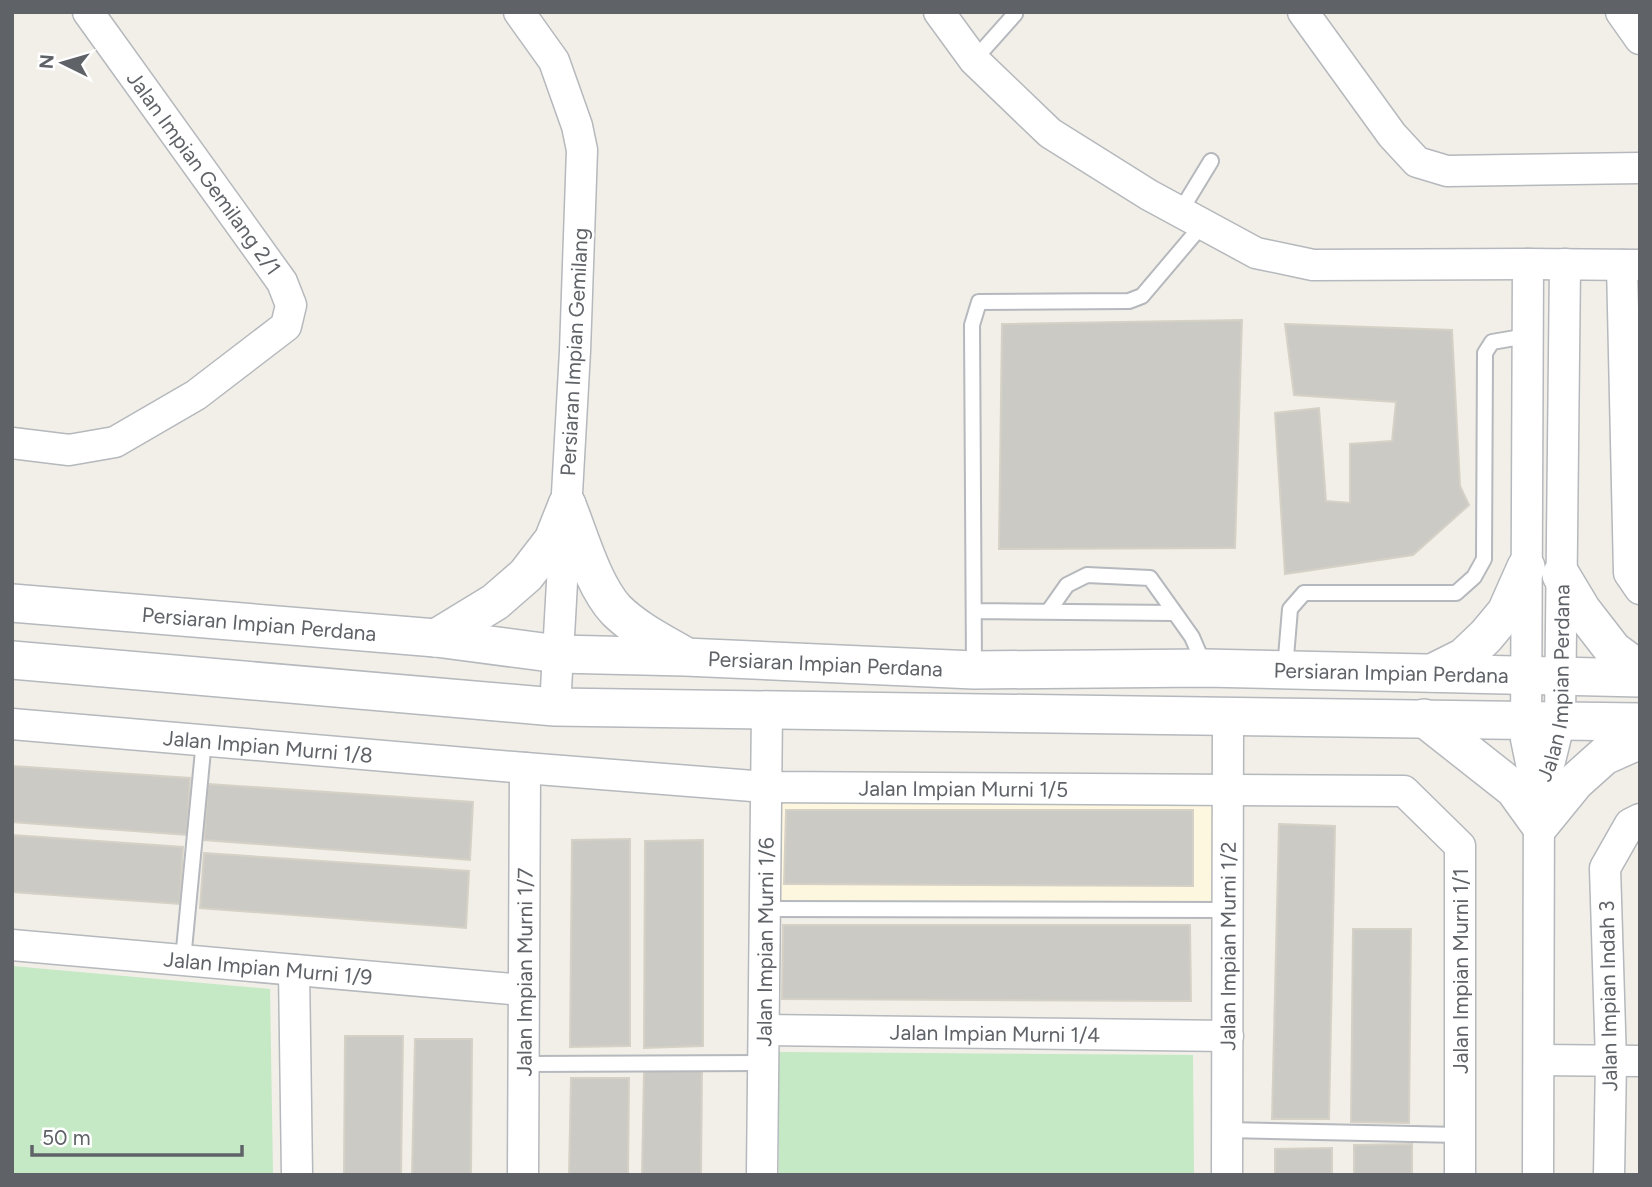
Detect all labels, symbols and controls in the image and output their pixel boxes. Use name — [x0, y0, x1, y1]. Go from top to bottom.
north arrow — [28, 28, 98, 98]
text: N — [34, 53, 59, 70]
street label: Jalan Impian Gemilang 2/1 — [122, 66, 286, 280]
street label: Persiaran Impian Gemilang — [555, 227, 593, 477]
street label: Jalan Impian Perdana — [1531, 584, 1574, 785]
street label: Persiaran Impian Perdana — [141, 601, 377, 646]
street label: Persiaran Impian Perdana — [707, 646, 943, 681]
street label: Persiaran Impian Perdana — [1273, 657, 1509, 687]
street label: Jalan Impian Murni 1/8 — [162, 725, 374, 767]
street label: Jalan Impian Murni 1/5 — [858, 775, 1068, 801]
street label: Jalan Impian Murni 1/6 — [751, 837, 778, 1047]
street label: Jalan Impian Murni 1/2 — [1215, 841, 1240, 1051]
street label: Jalan Impian Murni 1/7 — [511, 868, 537, 1076]
street label: Jalan Impian Murni 1/1 — [1448, 868, 1473, 1074]
street label: Jalan Impian Indah 3 — [1594, 900, 1622, 1092]
street label: Jalan Impian Murni 1/9 — [163, 946, 373, 989]
street label: Jalan Impian Murni 1/4 — [890, 1019, 1100, 1047]
scale bar — [32, 1114, 242, 1158]
text: 50 m — [42, 1125, 91, 1150]

